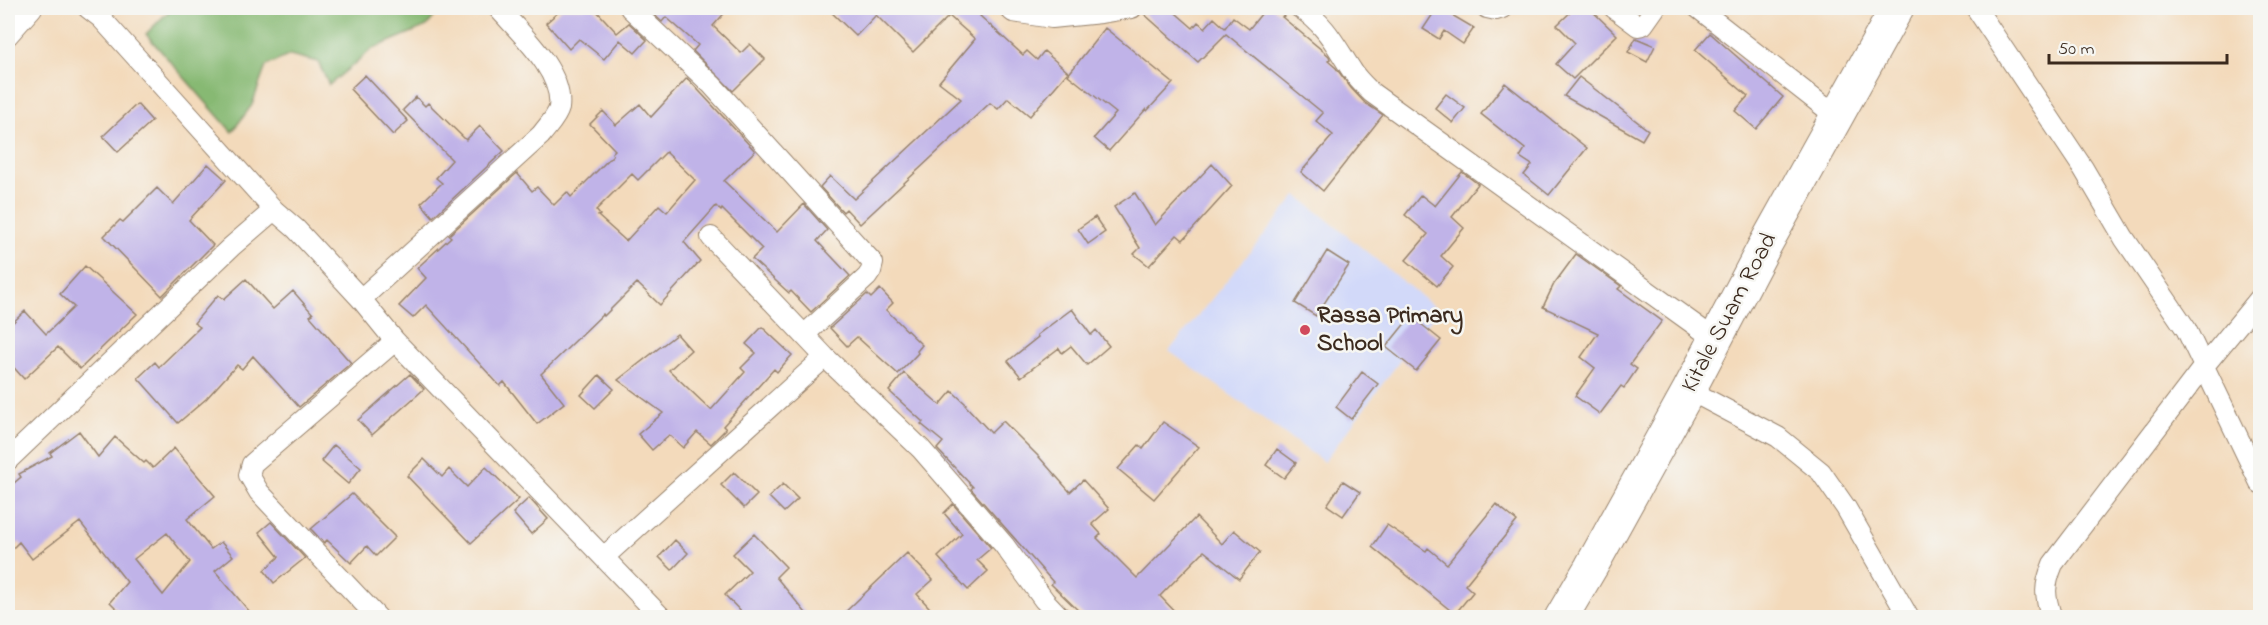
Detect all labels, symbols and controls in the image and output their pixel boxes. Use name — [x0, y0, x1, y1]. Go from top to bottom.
scale bar — [2049, 27, 2228, 65]
text: 50 m — [2058, 37, 2095, 63]
street label: Kitale Suam Road — [1673, 226, 1787, 399]
place label: Rassa Primary School — [1317, 299, 1463, 362]
marker: Rassa Primary School — [1298, 323, 1312, 337]

